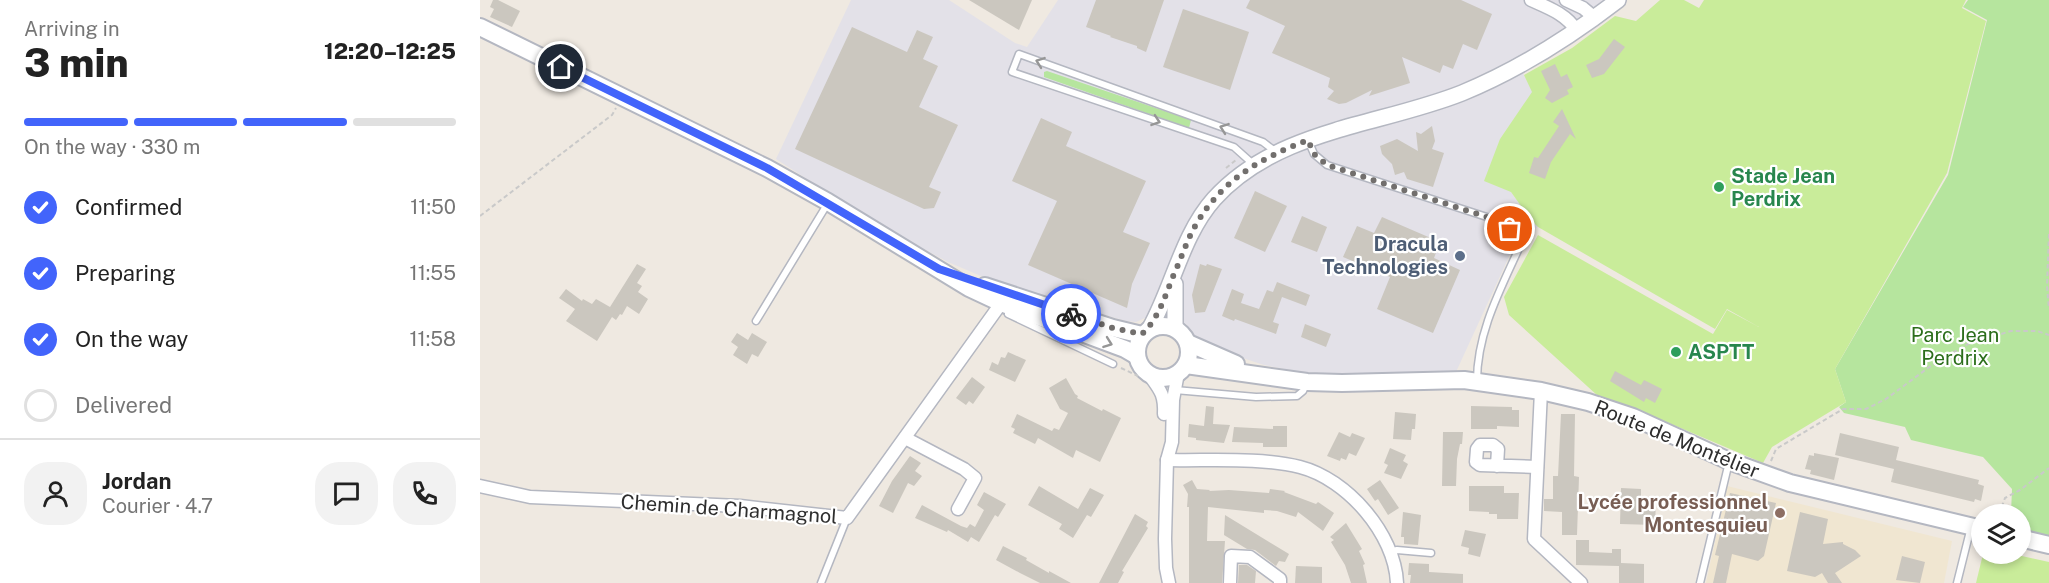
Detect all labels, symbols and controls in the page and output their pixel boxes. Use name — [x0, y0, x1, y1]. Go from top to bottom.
text: Arriving in — [24, 17, 119, 41]
text: 12:20–12:25 — [324, 38, 456, 64]
text: 3 min — [24, 40, 129, 86]
pin — [535, 41, 586, 92]
icon: home — [544, 50, 577, 83]
one-way arrow — [1035, 56, 1046, 69]
one-way arrow — [1150, 114, 1161, 126]
one-way arrow — [1219, 123, 1230, 136]
text: On the way · 330 m — [24, 135, 200, 159]
place label: Stade Jean Perdrix — [1731, 164, 1835, 211]
marker: Stade Jean Perdrix — [1712, 180, 1726, 194]
icon: check — [24, 191, 57, 224]
text: Confirmed — [75, 194, 182, 220]
text: 11:50 — [410, 195, 456, 219]
pin — [1484, 203, 1535, 254]
icon: bag — [1493, 212, 1526, 245]
place label: Dracula Technologies — [1322, 232, 1448, 279]
marker: Dracula Technologies — [1453, 249, 1467, 263]
icon: check — [24, 257, 57, 290]
text: Preparing — [75, 260, 176, 286]
text: 11:55 — [410, 261, 456, 285]
courier — [1041, 284, 1101, 344]
icon: bike — [1055, 298, 1088, 331]
icon: check — [24, 323, 57, 356]
park label: Parc Jean Perdrix — [1911, 323, 1999, 370]
text: On the way — [75, 326, 188, 352]
text: 11:58 — [409, 327, 456, 351]
one-way arrow — [1102, 335, 1113, 348]
place label: ASPTT — [1688, 340, 1754, 364]
marker: ASPTT — [1669, 345, 1683, 359]
text: Delivered — [75, 392, 172, 418]
street label: Route de Montélier — [1591, 395, 1763, 483]
button: person — [24, 462, 87, 525]
button: chat — [315, 462, 378, 525]
button: phone — [393, 462, 456, 525]
text: Jordan — [102, 468, 171, 494]
street label: Chemin de Charmagnol — [620, 489, 838, 529]
place label: Lycée professionnel Montesquieu — [1577, 490, 1768, 537]
text: Courier · 4.7 — [102, 494, 213, 518]
map controls — [1971, 504, 2031, 564]
button: layers — [1971, 504, 2031, 564]
marker: Lycée professionnel Montesquieu — [1773, 506, 1787, 520]

